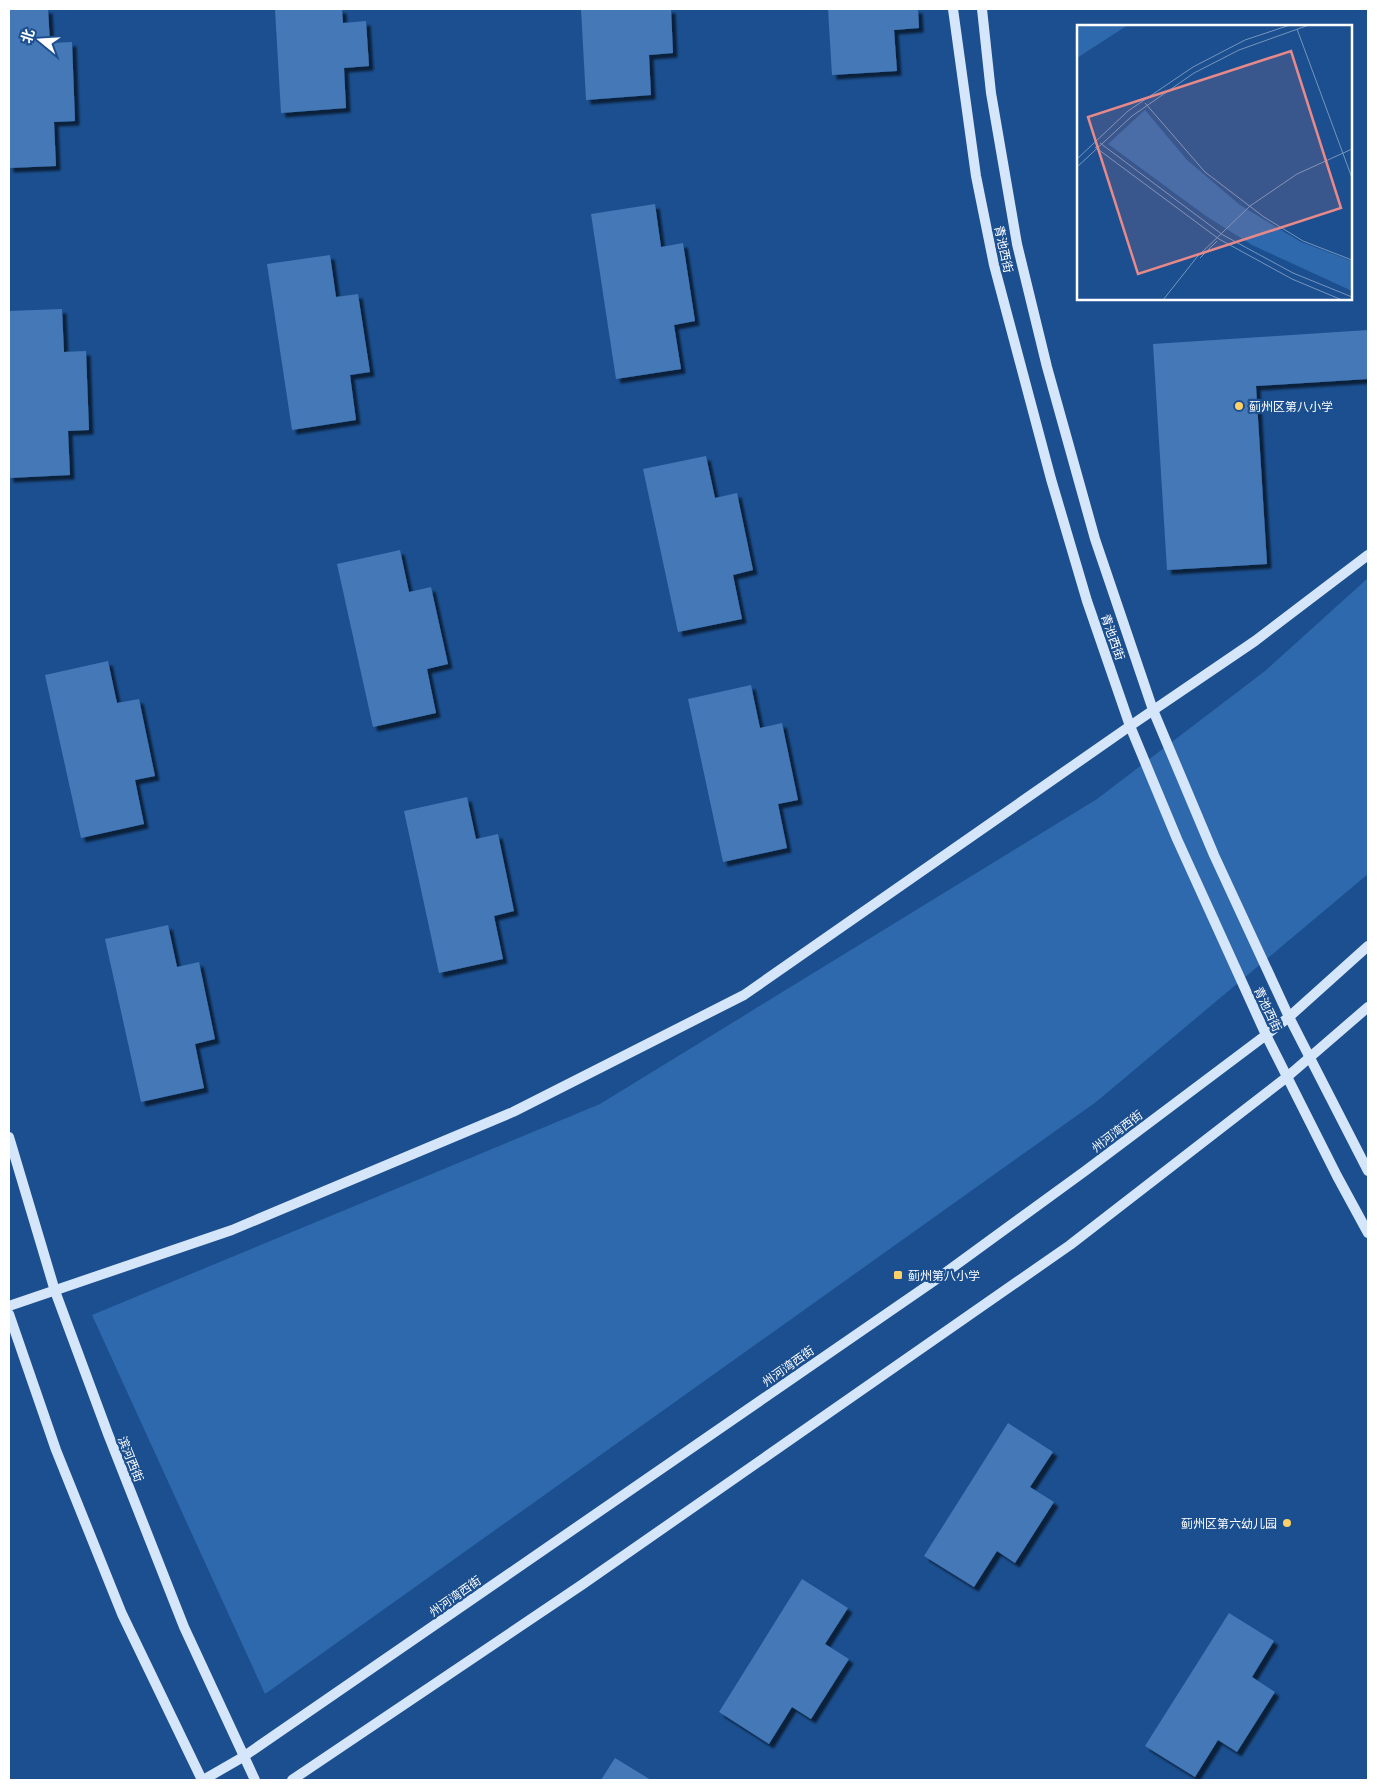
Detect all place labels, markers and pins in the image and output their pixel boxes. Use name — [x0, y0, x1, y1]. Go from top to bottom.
place label: 蓟州区第八小学 — [1249, 399, 1333, 414]
marker: 蓟州区第八小学 — [1233, 400, 1245, 412]
place label: 蓟州第八小学 — [908, 1268, 980, 1283]
marker: 蓟州第八小学 — [892, 1269, 904, 1281]
place label: 蓟州区第六幼儿园 — [1181, 1516, 1277, 1531]
marker: 蓟州区第六幼儿园 — [1281, 1517, 1293, 1529]

